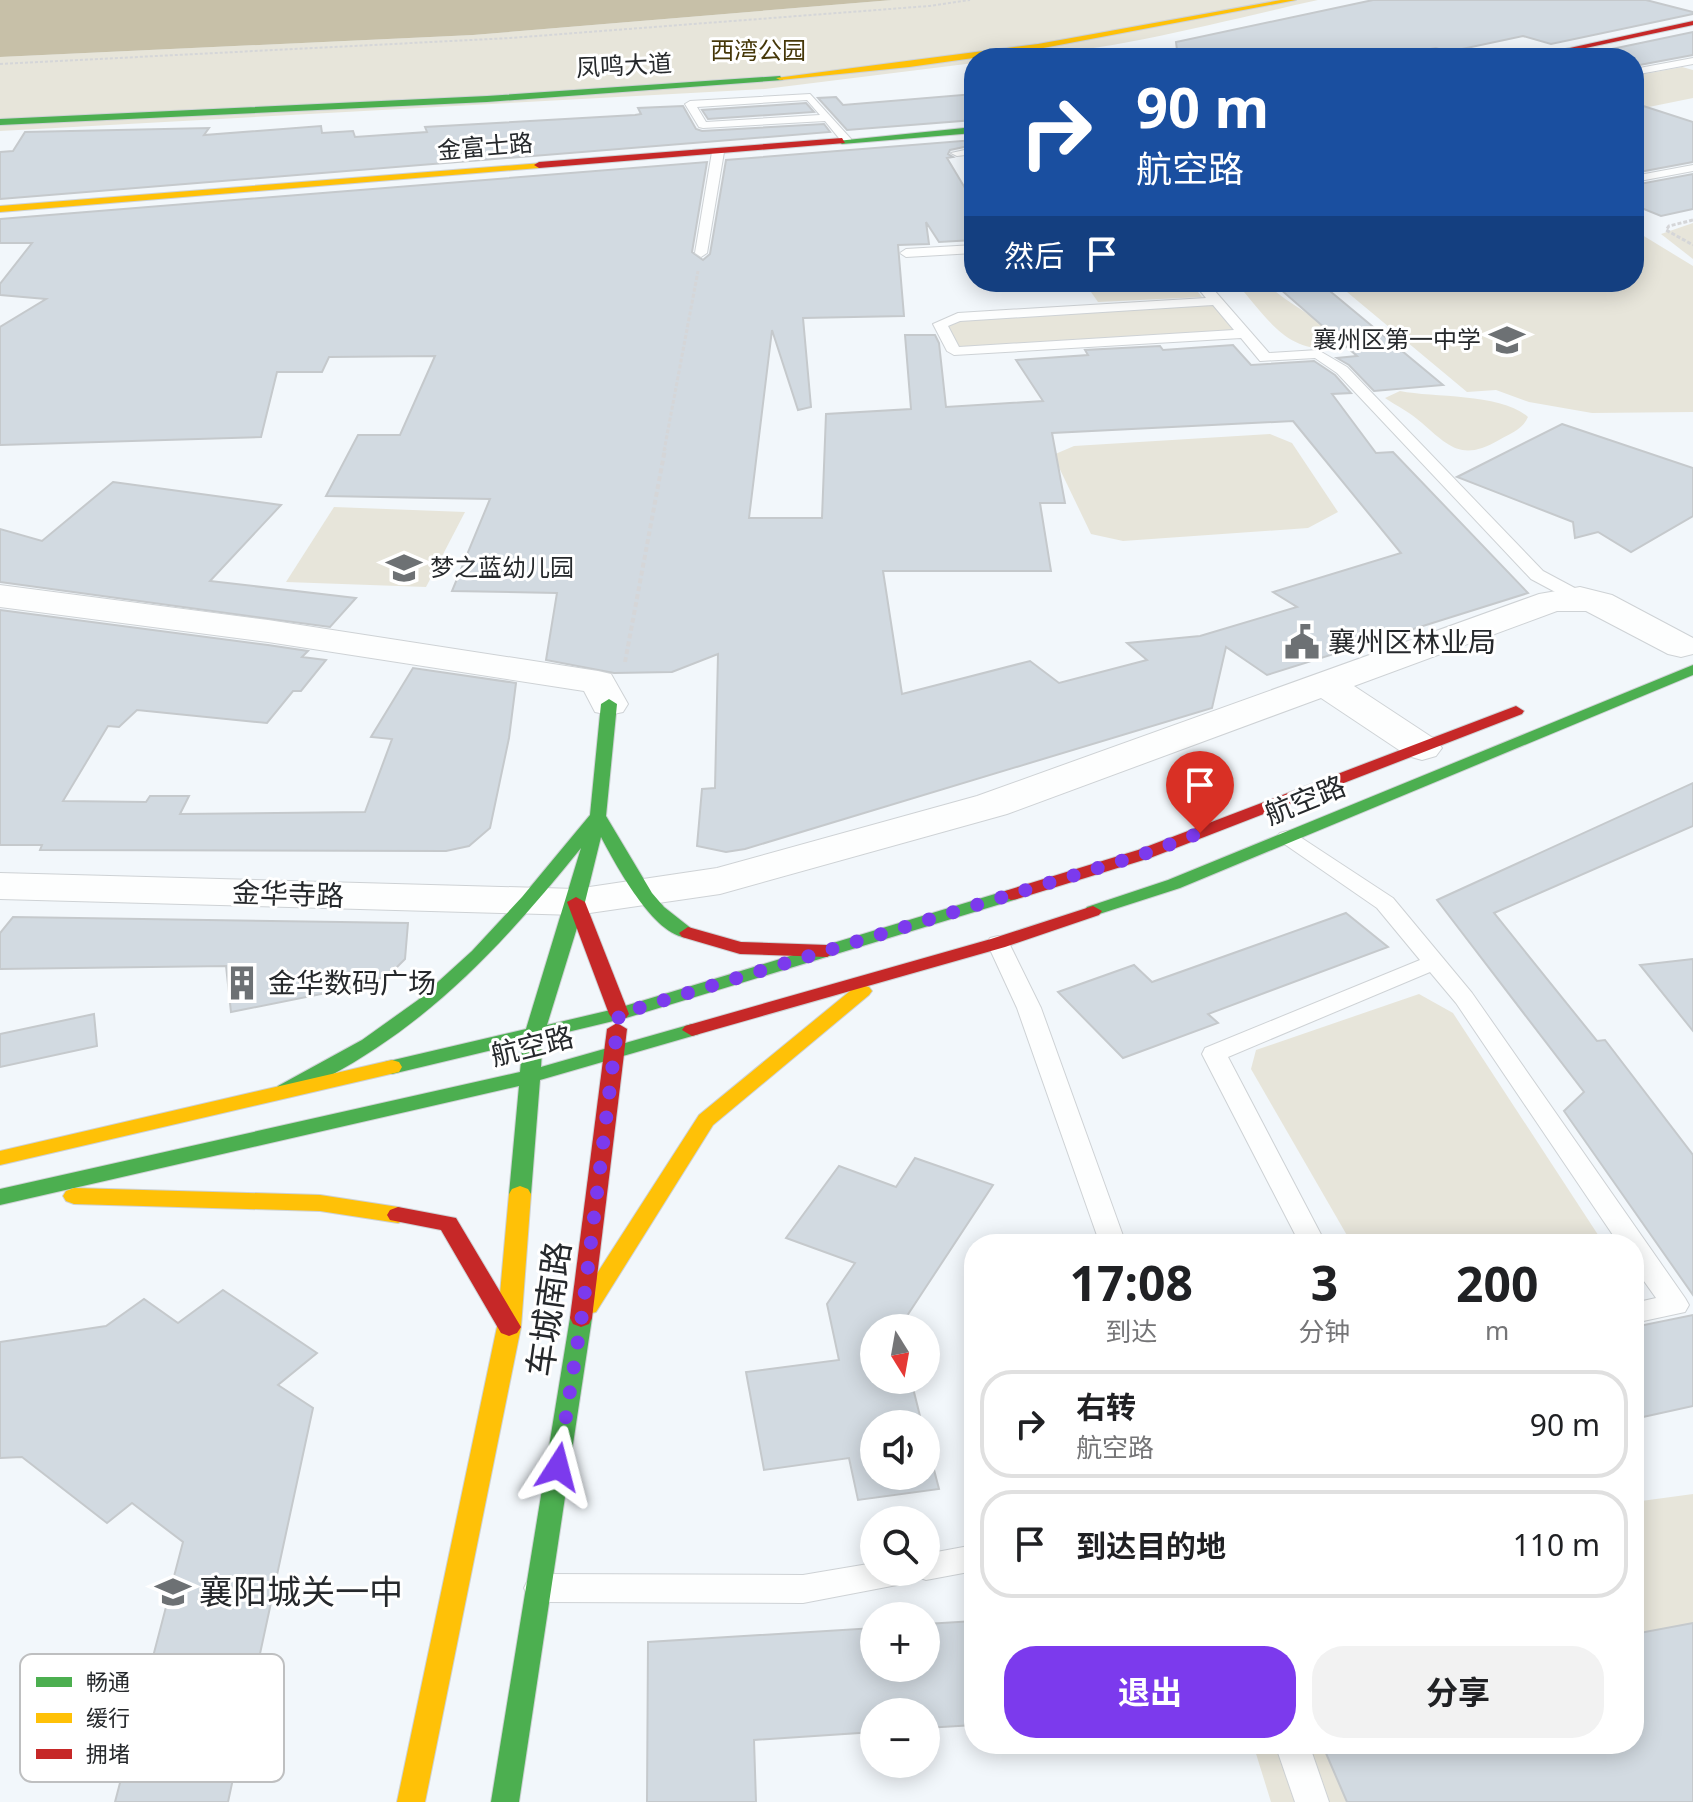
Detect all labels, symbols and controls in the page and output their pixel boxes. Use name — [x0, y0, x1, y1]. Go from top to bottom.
park label: 西湾公园 — [710, 33, 806, 66]
street label: 凤鸣大道 — [575, 46, 673, 83]
text: 90 m — [1136, 68, 1269, 144]
icon: right — [1004, 80, 1108, 184]
street label: 金富士路 — [436, 125, 534, 166]
text: 航空路 — [1136, 144, 1244, 193]
icon: arrive — [1080, 232, 1124, 276]
text: 然后 — [1004, 235, 1064, 276]
school or university icon: 襄州区第一中学 — [1488, 321, 1526, 359]
place label: 襄州区第一中学 — [1313, 322, 1481, 355]
school or university icon: 梦之蓝幼儿园 — [385, 549, 423, 587]
place label: 梦之蓝幼儿园 — [430, 550, 574, 583]
place label: 襄州区林业局 — [1328, 622, 1496, 660]
public building icon: 襄州区林业局 — [1283, 623, 1321, 661]
pin — [1166, 751, 1234, 833]
icon: arrive — [1178, 763, 1222, 807]
street label: 航空路 — [1259, 766, 1351, 832]
street label: 金华寺路 — [231, 872, 345, 914]
place label: 金华数码广场 — [268, 963, 436, 1001]
building icon: 金华数码广场 — [223, 964, 261, 1002]
street label: 航空路 — [486, 1016, 577, 1074]
street label: 车城南路 — [516, 1238, 580, 1379]
text: 17:08 — [1070, 1250, 1193, 1315]
text: 3 — [1311, 1250, 1338, 1315]
text: 200 — [1456, 1251, 1538, 1316]
text: m — [1485, 1312, 1509, 1348]
text: 到达 — [1105, 1313, 1157, 1349]
text: 分钟 — [1298, 1313, 1350, 1349]
north arrow — [860, 1314, 940, 1394]
map controls — [860, 1314, 940, 1778]
text: 右转 — [1076, 1386, 1136, 1427]
icon: right — [1008, 1402, 1052, 1446]
text: 90 m — [1530, 1404, 1600, 1445]
button: sound — [860, 1410, 940, 1490]
position arrow — [516, 1425, 600, 1509]
text: 航空路 — [1076, 1429, 1154, 1465]
button: search — [860, 1506, 940, 1586]
icon: arrive — [1008, 1522, 1052, 1566]
text: 110 m — [1513, 1524, 1600, 1565]
text: 到达目的地 — [1076, 1525, 1226, 1566]
place label: 襄阳城关一中 — [199, 1568, 403, 1614]
school or university icon: 襄阳城关一中 — [154, 1573, 192, 1611]
button: + — [860, 1602, 940, 1682]
button: 退出 — [1004, 1646, 1296, 1738]
button: 分享 — [1312, 1646, 1604, 1738]
legend — [20, 1654, 284, 1782]
text: 畅通 — [86, 1666, 130, 1696]
button: − — [860, 1698, 940, 1778]
text: 缓行 — [86, 1702, 130, 1732]
text: 拥堵 — [86, 1738, 130, 1768]

